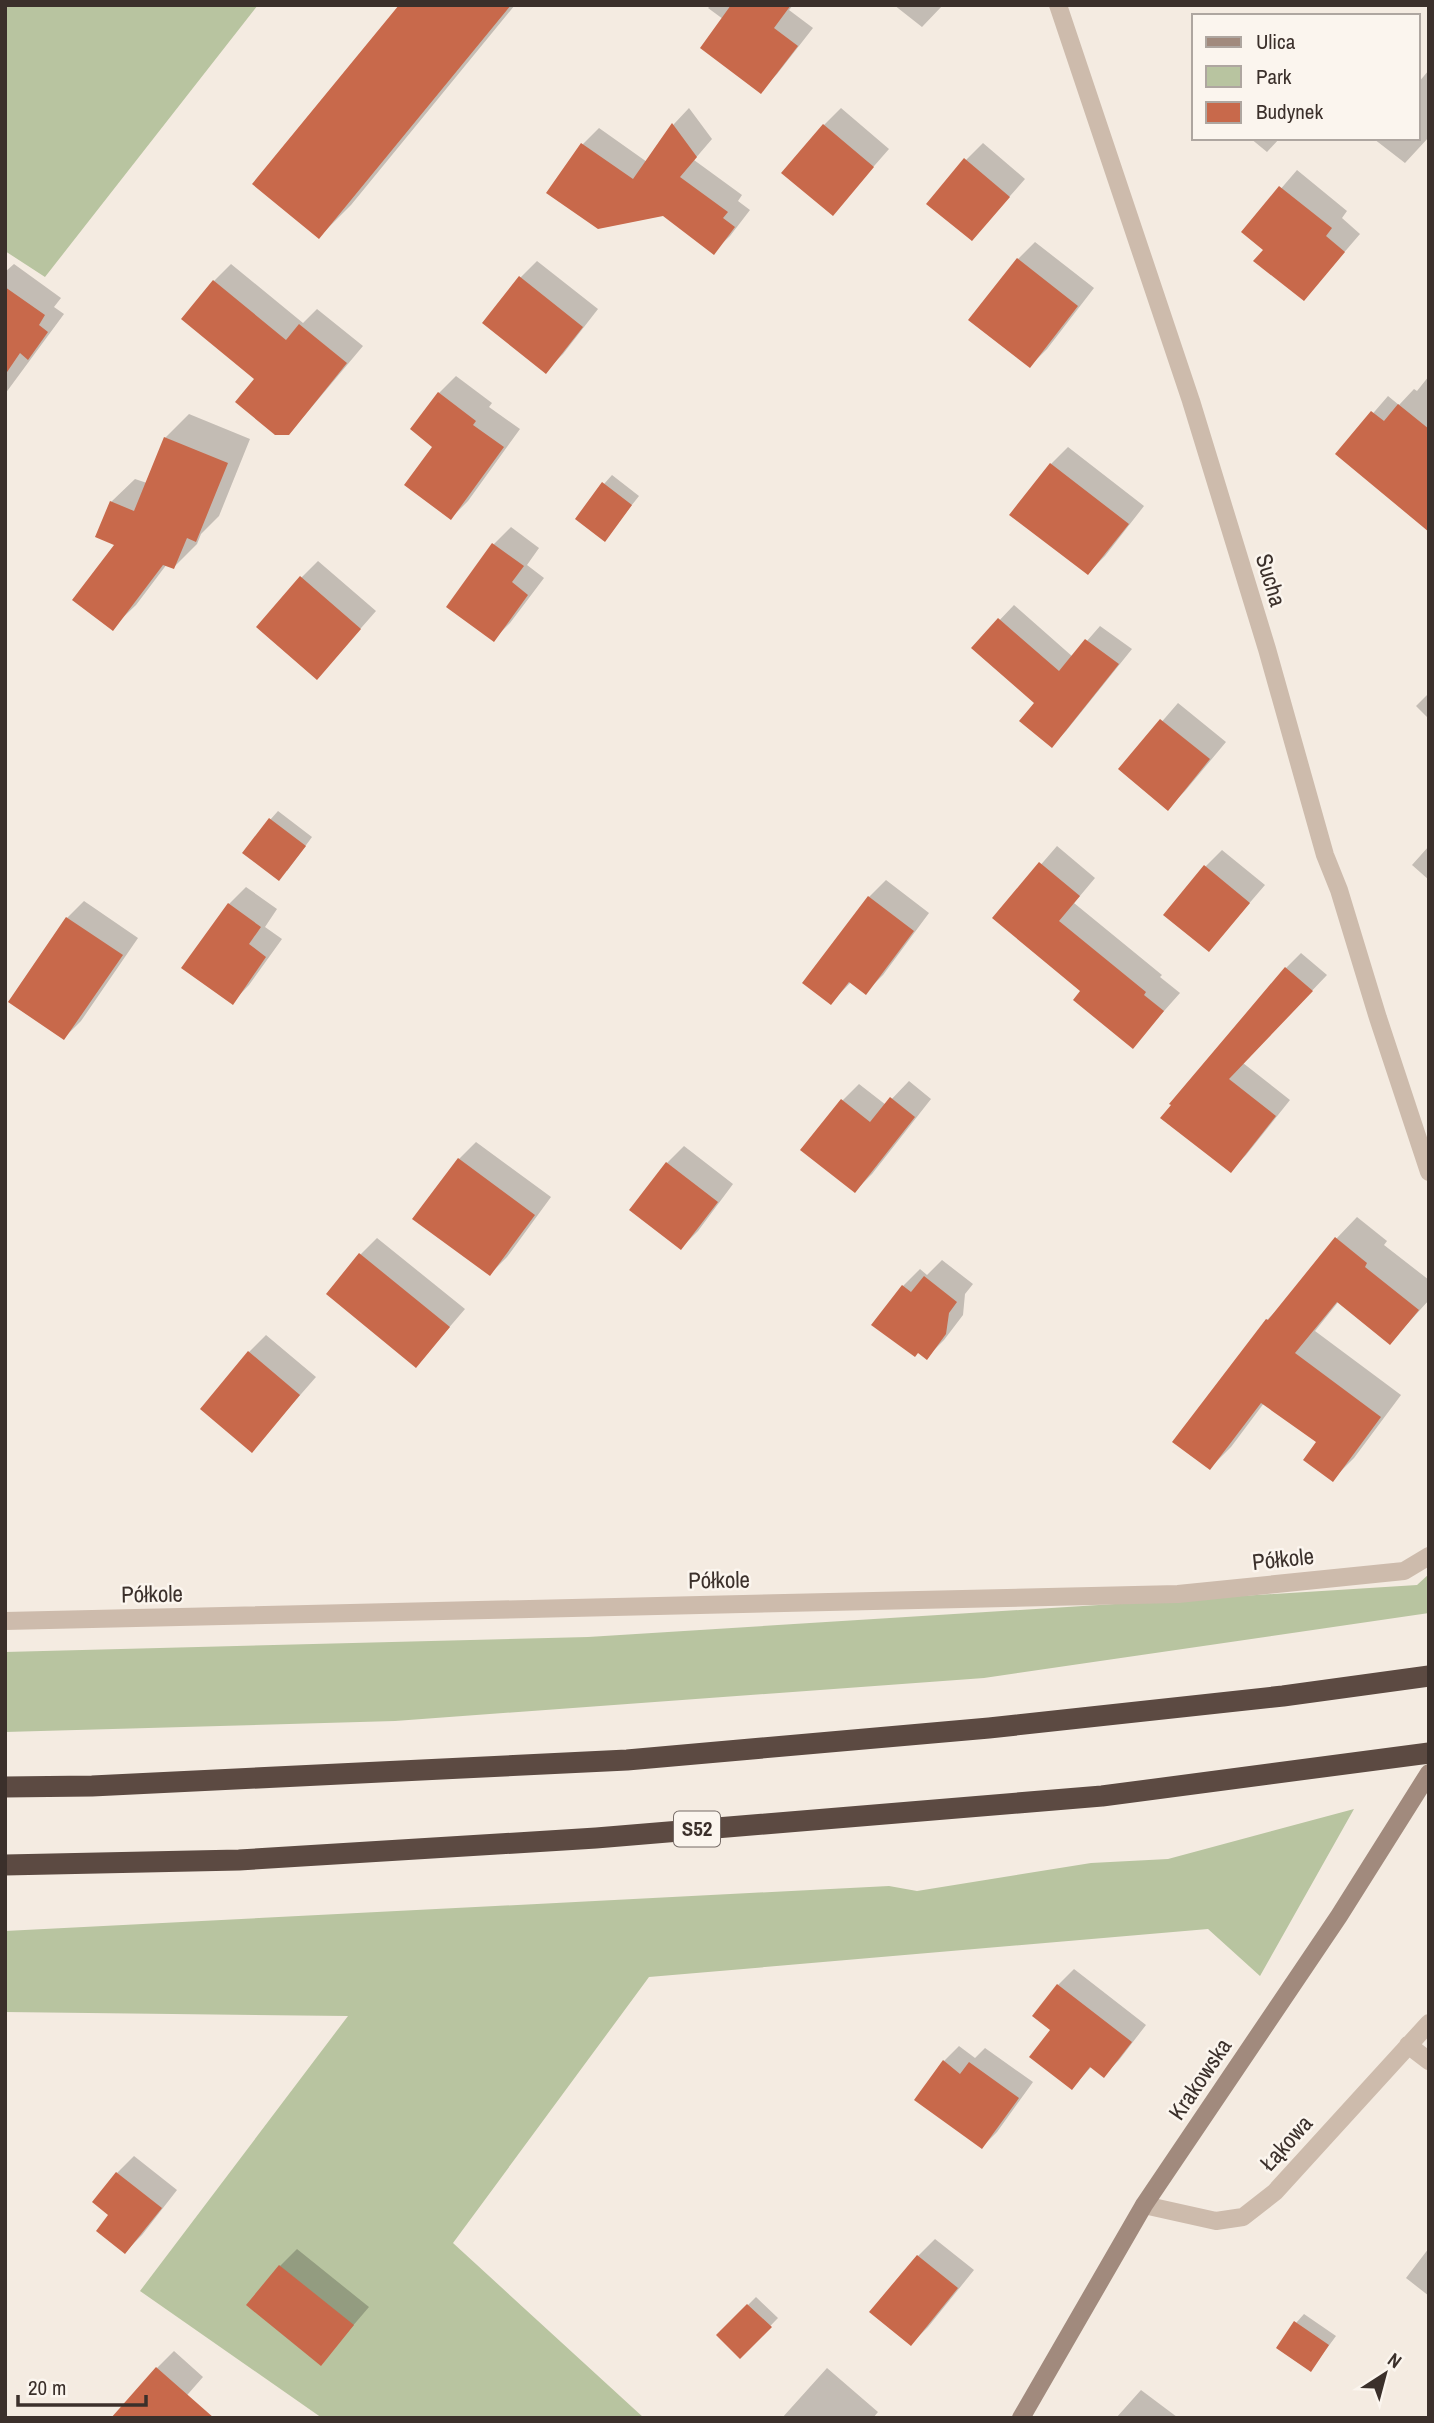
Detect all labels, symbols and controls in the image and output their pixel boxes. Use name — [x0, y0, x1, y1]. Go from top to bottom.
legend — [1192, 14, 1420, 140]
text: Ulica — [1256, 27, 1296, 56]
text: Park — [1256, 62, 1292, 91]
text: Budynek — [1256, 97, 1323, 126]
street label: Sucha — [1249, 550, 1294, 610]
street label: Półkole — [1251, 1540, 1315, 1577]
street label: Półkole — [688, 1563, 750, 1596]
street label: Półkole — [121, 1577, 183, 1610]
road number: S52 — [674, 1812, 720, 1846]
street label: Krakowska — [1161, 2031, 1239, 2126]
street label: Łąkowa — [1252, 2108, 1319, 2177]
north arrow — [1350, 2339, 1420, 2409]
text: N — [1383, 2346, 1407, 2374]
scale bar — [18, 2364, 145, 2408]
text: 20 m — [28, 2373, 66, 2402]

